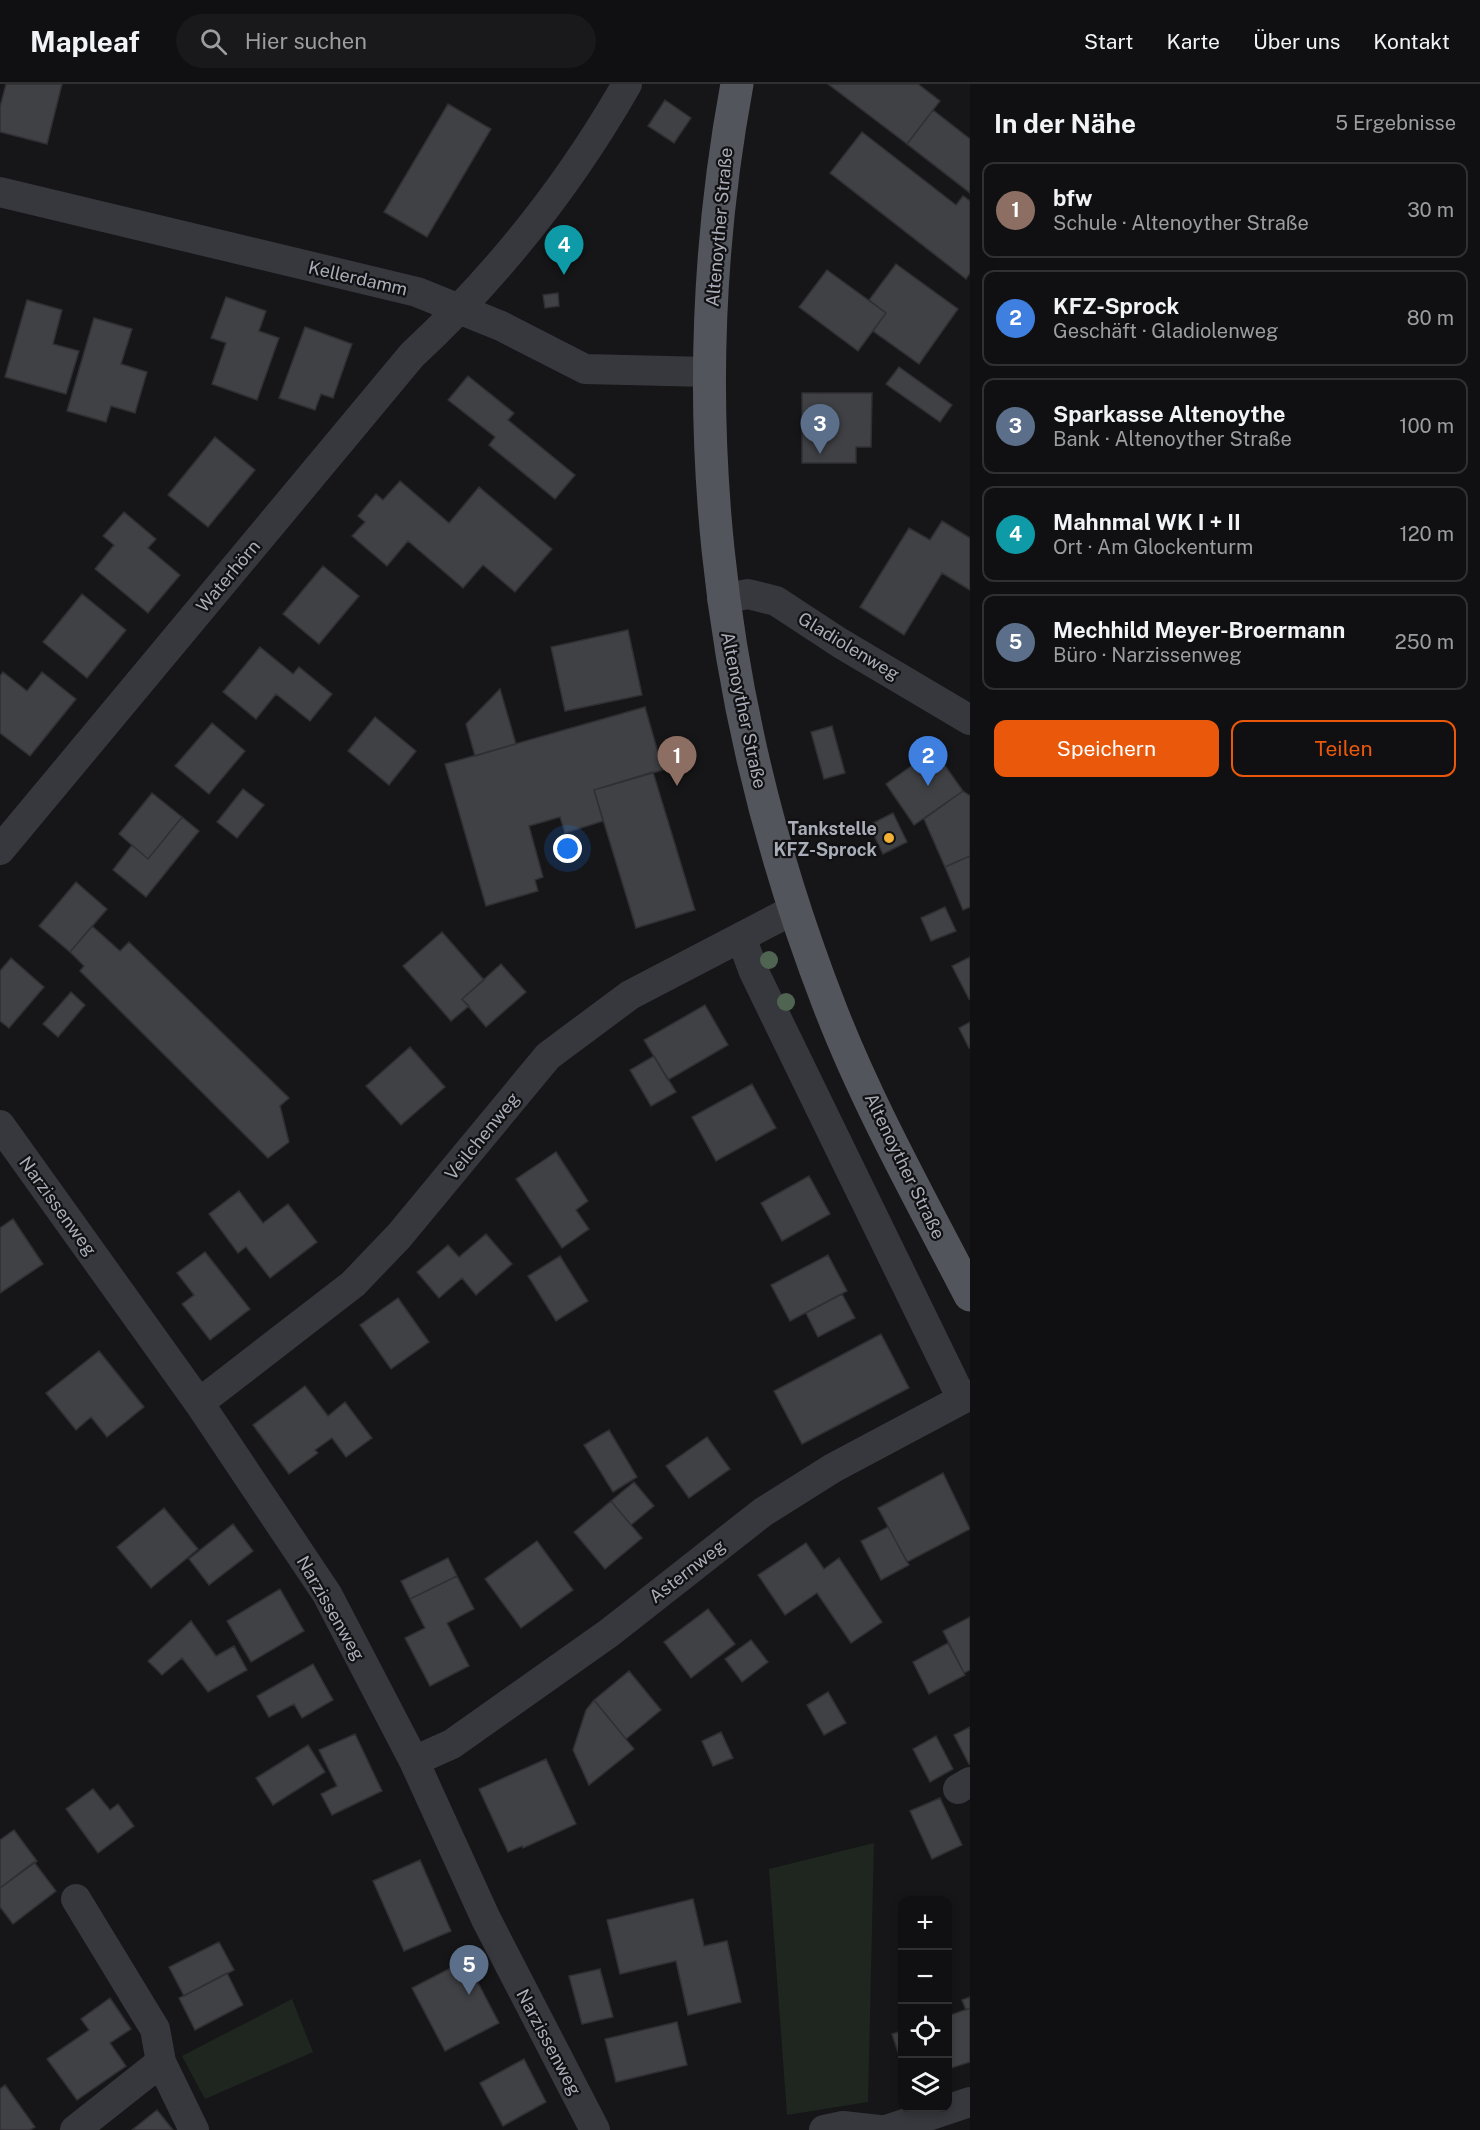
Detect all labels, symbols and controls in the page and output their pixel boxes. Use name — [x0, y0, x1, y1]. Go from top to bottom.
search box — [176, 14, 596, 68]
text: Mapleaf — [30, 25, 140, 58]
icon: search — [197, 25, 230, 58]
text: Hier suchen — [245, 28, 367, 54]
text: Start — [1084, 29, 1133, 54]
text: Karte — [1166, 29, 1220, 54]
text: Über uns — [1253, 29, 1340, 54]
text: Kontakt — [1373, 29, 1450, 54]
text: In der Nähe — [994, 108, 1136, 139]
text: 5 Ergebnisse — [1335, 111, 1456, 135]
street label: Altenoyther Straße — [702, 146, 736, 308]
text: bfw — [1053, 185, 1092, 211]
text: 1 — [1011, 198, 1020, 222]
text: 30 m — [1407, 198, 1454, 222]
text: Schule · Altenoyther Straße — [1053, 211, 1309, 235]
pin: 4 — [544, 226, 584, 275]
street label: Kellerdamm — [306, 256, 410, 300]
text: KFZ-Sprock — [1053, 293, 1179, 319]
text: 2 — [1009, 306, 1022, 330]
text: 80 m — [1407, 306, 1454, 330]
text: Geschäft · Gladiolenweg — [1053, 319, 1278, 343]
text: Sparkasse Altenoythe — [1053, 401, 1285, 427]
pin: 3 — [800, 404, 840, 454]
text: 3 — [1009, 414, 1022, 438]
text: 100 m — [1399, 414, 1454, 438]
text: Bank · Altenoyther Straße — [1053, 427, 1292, 451]
text: Mahnmal WK I + II — [1053, 509, 1241, 535]
text: 4 — [1009, 522, 1022, 546]
text: 120 m — [1400, 522, 1454, 546]
text: Ort · Am Glockenturm — [1053, 535, 1253, 559]
street label: Waterhörn — [192, 536, 264, 616]
street label: Gladiolenweg — [795, 608, 903, 684]
text: Mechhild Meyer-Broermann — [1053, 617, 1345, 643]
street label: Altenoyther Straße — [717, 630, 771, 790]
text: 5 — [1009, 630, 1022, 654]
text: 250 m — [1395, 630, 1454, 654]
text: Büro · Narzissenweg — [1053, 643, 1242, 667]
button: Speichern — [994, 720, 1219, 777]
button: Teilen — [1231, 720, 1456, 777]
pin: 1 — [658, 736, 696, 786]
pin: 2 — [908, 736, 948, 786]
place label: Tankstelle KFZ-Sprock — [774, 818, 878, 860]
marker: Tankstelle KFZ-Sprock — [882, 831, 896, 845]
your location — [553, 834, 582, 863]
street label: Veilchenweg — [440, 1088, 524, 1184]
street label: Altenoyther Straße — [861, 1090, 949, 1242]
street label: Narzissenweg — [15, 1152, 101, 1260]
street label: Asternweg — [645, 1535, 729, 1607]
street label: Narzissenweg — [293, 1552, 369, 1664]
map controls — [898, 1896, 952, 2112]
button: + — [898, 1896, 952, 1950]
pin: 5 — [450, 1946, 488, 1995]
button: − — [898, 1950, 952, 2004]
street label: Narzissenweg — [512, 1985, 586, 2099]
button: locate — [898, 2004, 952, 2058]
button: layers — [898, 2058, 952, 2112]

